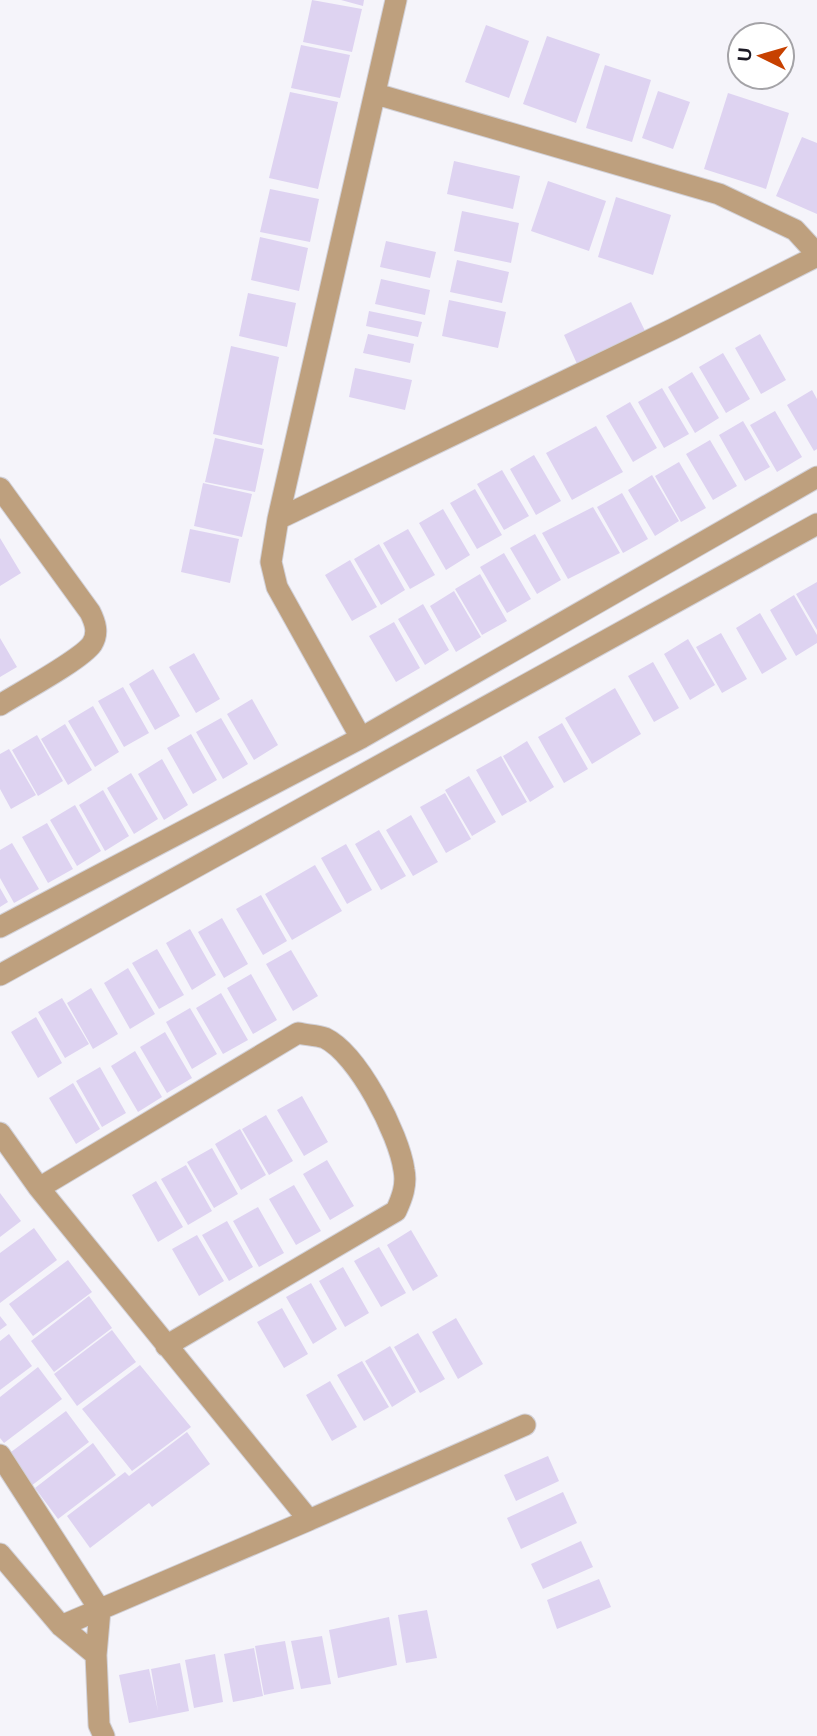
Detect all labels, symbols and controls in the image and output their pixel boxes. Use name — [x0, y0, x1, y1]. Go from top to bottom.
north arrow — [726, 21, 796, 91]
text: U — [734, 47, 756, 62]

